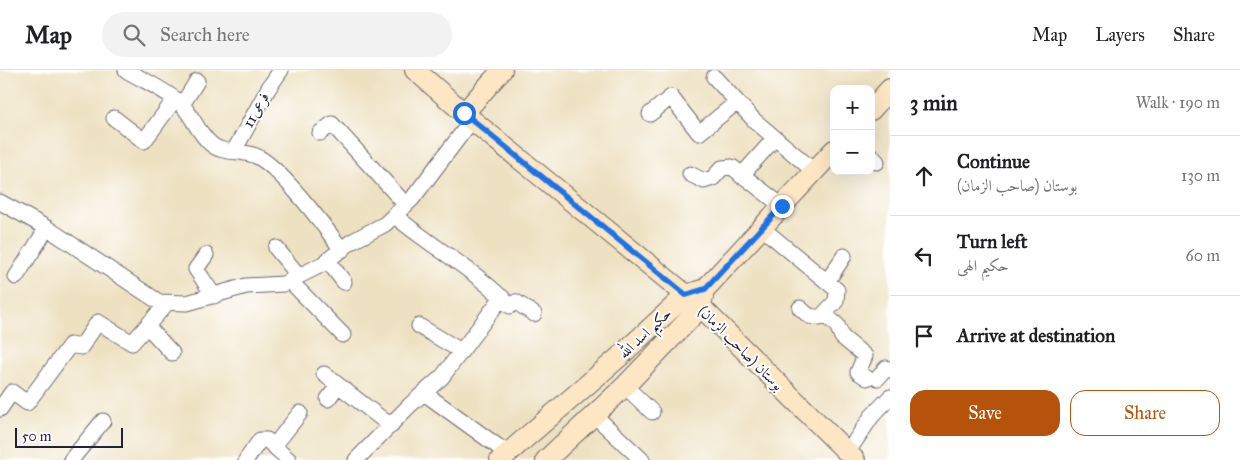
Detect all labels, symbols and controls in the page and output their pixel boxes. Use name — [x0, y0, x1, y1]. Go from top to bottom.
search box — [102, 12, 452, 57]
text: Map — [25, 20, 72, 50]
icon: search — [120, 21, 148, 49]
text: Search here — [160, 23, 250, 46]
text: Map — [1032, 24, 1067, 46]
text: Layers — [1095, 24, 1145, 46]
text: Share — [1173, 24, 1215, 46]
map controls — [830, 85, 875, 175]
button: + — [830, 85, 875, 130]
street label: فرعی11 — [239, 89, 274, 131]
text: 3 min — [910, 90, 958, 116]
text: Walk · 190 m — [1136, 93, 1220, 112]
route start — [453, 102, 476, 125]
button: − — [830, 130, 875, 175]
text: Continue — [957, 150, 1030, 173]
icon: ahead — [910, 162, 938, 190]
text: 130 m — [1181, 166, 1220, 185]
text: بوستان (صاحب الزمان) — [957, 176, 1077, 195]
route end — [771, 195, 794, 218]
text: Turn left — [957, 230, 1027, 253]
icon: left — [910, 242, 938, 270]
text: 60 m — [1186, 246, 1220, 265]
text: حکیم الهی — [957, 256, 1009, 275]
street label: حکیم اسد الله — [613, 302, 679, 366]
street label: بوستان (صاحب الزمان) — [694, 302, 787, 395]
icon: arrive — [910, 322, 938, 350]
text: Arrive at destination — [957, 324, 1115, 347]
button: Save — [910, 390, 1060, 436]
button: Share — [1070, 390, 1220, 436]
scale bar — [15, 425, 122, 448]
text: 50 m — [22, 428, 51, 445]

